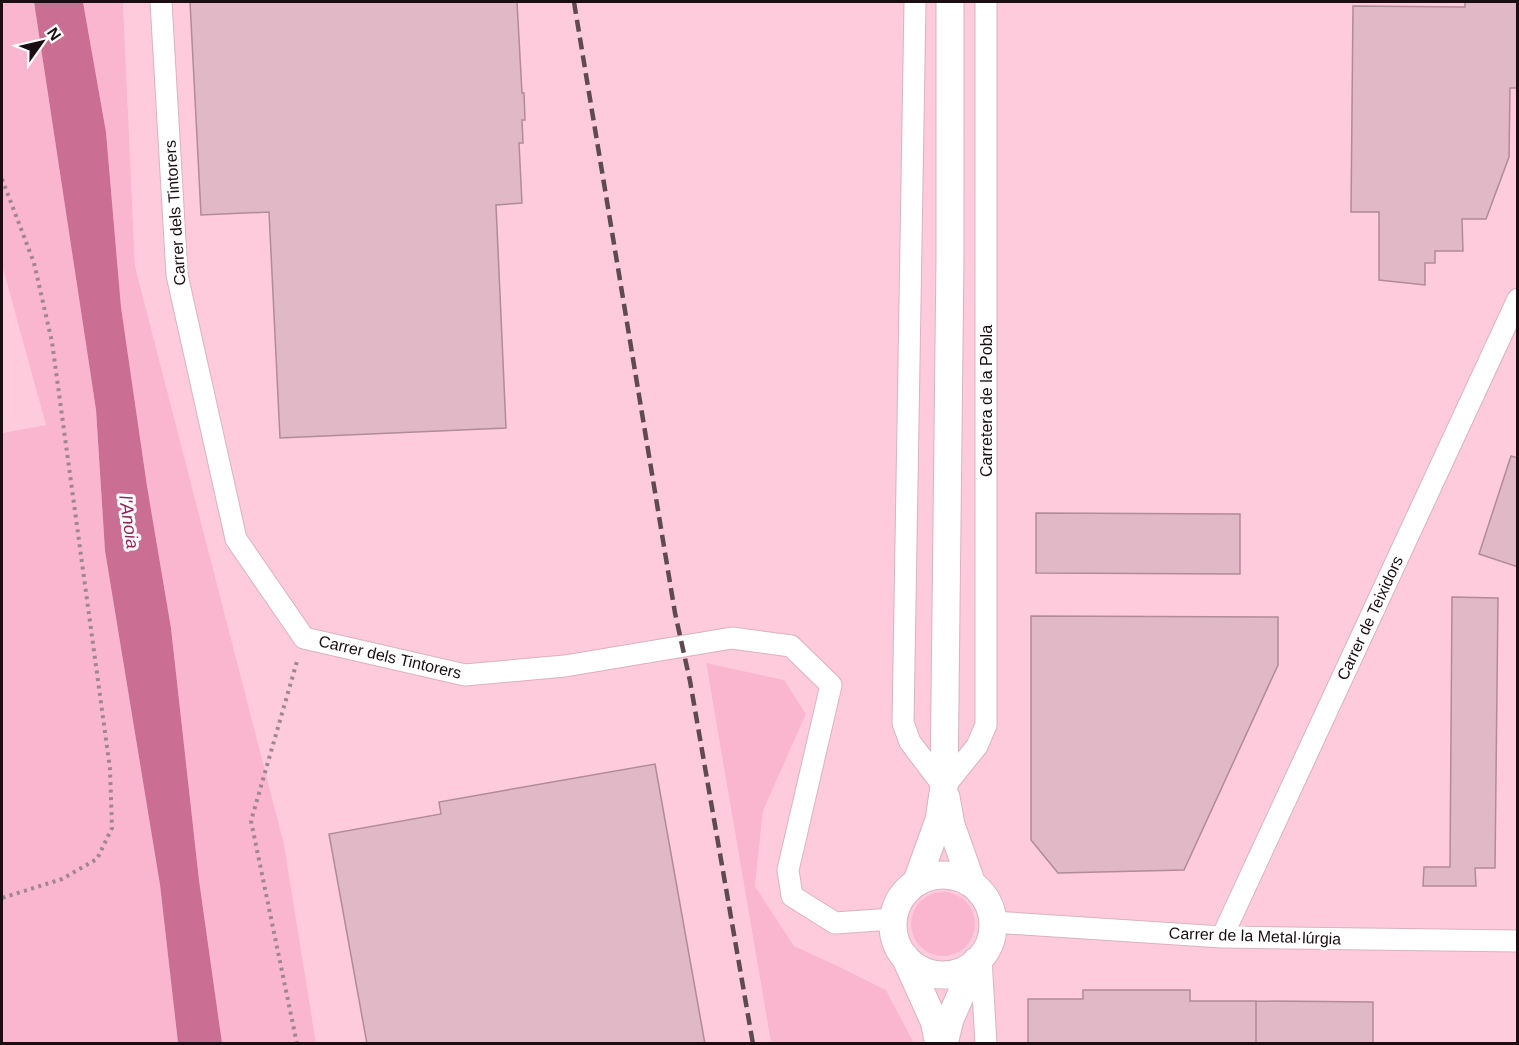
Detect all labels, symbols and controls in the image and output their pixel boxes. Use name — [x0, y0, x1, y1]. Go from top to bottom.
north arrow — [12, 12, 72, 72]
text: N — [44, 24, 64, 43]
street label: Carrer dels Tintorers — [161, 140, 189, 286]
street label: Carretera de la Pobla — [978, 325, 995, 477]
water label: l'Anoia — [115, 494, 143, 550]
street label: Carrer de Teixidors — [1334, 553, 1406, 683]
street label: Carrer dels Tintorers — [317, 632, 463, 682]
street label: Carrer de la Metal·lúrgia — [1168, 924, 1342, 948]

